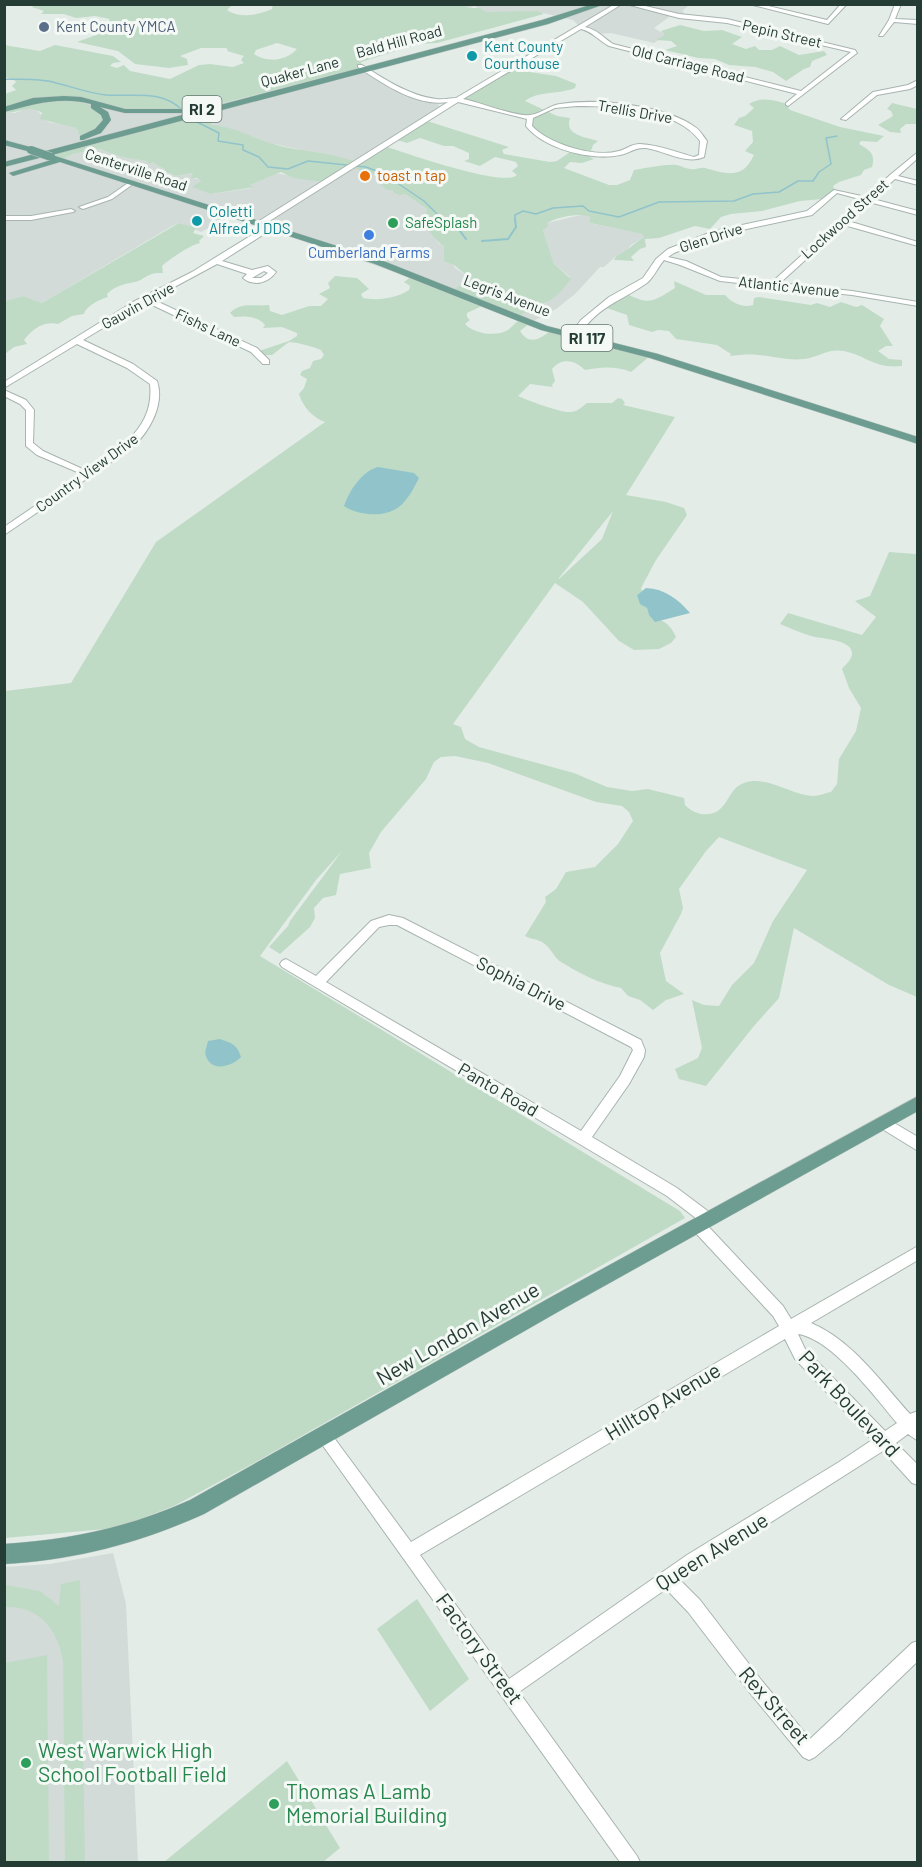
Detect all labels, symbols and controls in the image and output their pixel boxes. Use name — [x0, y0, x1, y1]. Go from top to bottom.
street label: Pepin Street — [741, 15, 824, 51]
place label: Kent County YMCA — [56, 17, 176, 35]
marker: Kent County YMCA — [37, 20, 51, 34]
street label: Bald Hill Road — [354, 21, 444, 61]
place label: Kent County Courthouse — [484, 37, 563, 72]
street label: Old Carriage Road — [630, 40, 746, 86]
marker: Kent County Courthouse — [465, 49, 479, 63]
street label: Quaker Lane — [259, 52, 341, 90]
road number: RI 2 — [182, 96, 222, 122]
street label: Trellis Drive — [596, 96, 674, 126]
street label: Centerville Road — [83, 144, 190, 194]
place label: toast n tap — [377, 166, 446, 184]
marker: toast n tap — [358, 169, 372, 183]
street label: Lockwood Street — [797, 174, 892, 262]
place label: Coletti Alfred J DDS — [209, 202, 290, 237]
place label: SafeSplash — [405, 213, 477, 231]
marker: Coletti Alfred J DDS — [190, 214, 204, 228]
marker: SafeSplash — [386, 216, 400, 230]
street label: Glen Drive — [677, 218, 744, 256]
marker: Cumberland Farms — [362, 228, 376, 242]
place label: Cumberland Farms — [308, 243, 430, 261]
street label: Legris Avenue — [461, 270, 553, 320]
street label: Atlantic Avenue — [738, 272, 840, 300]
street label: Gauvin Drive — [98, 278, 177, 332]
street label: Fishs Lane — [173, 304, 244, 350]
road number: RI 117 — [562, 325, 612, 351]
street label: Country View Drive — [32, 429, 141, 515]
street label: Sophia Drive — [473, 951, 570, 1015]
street label: Panto Road — [454, 1057, 543, 1121]
street label: New London Avenue — [371, 1276, 543, 1390]
street label: Park Boulevard — [794, 1345, 906, 1461]
street label: Hilltop Avenue — [600, 1357, 724, 1445]
street label: Queen Avenue — [650, 1506, 772, 1595]
street label: Factory Street — [432, 1588, 529, 1709]
street label: Rex Street — [734, 1661, 816, 1749]
place label: West Warwick High School Football Field — [38, 1737, 227, 1786]
marker: West Warwick High School Football Field — [19, 1756, 33, 1770]
place label: Thomas A Lamb Memorial Building — [286, 1778, 447, 1827]
marker: Thomas A Lamb Memorial Building — [267, 1797, 281, 1811]

